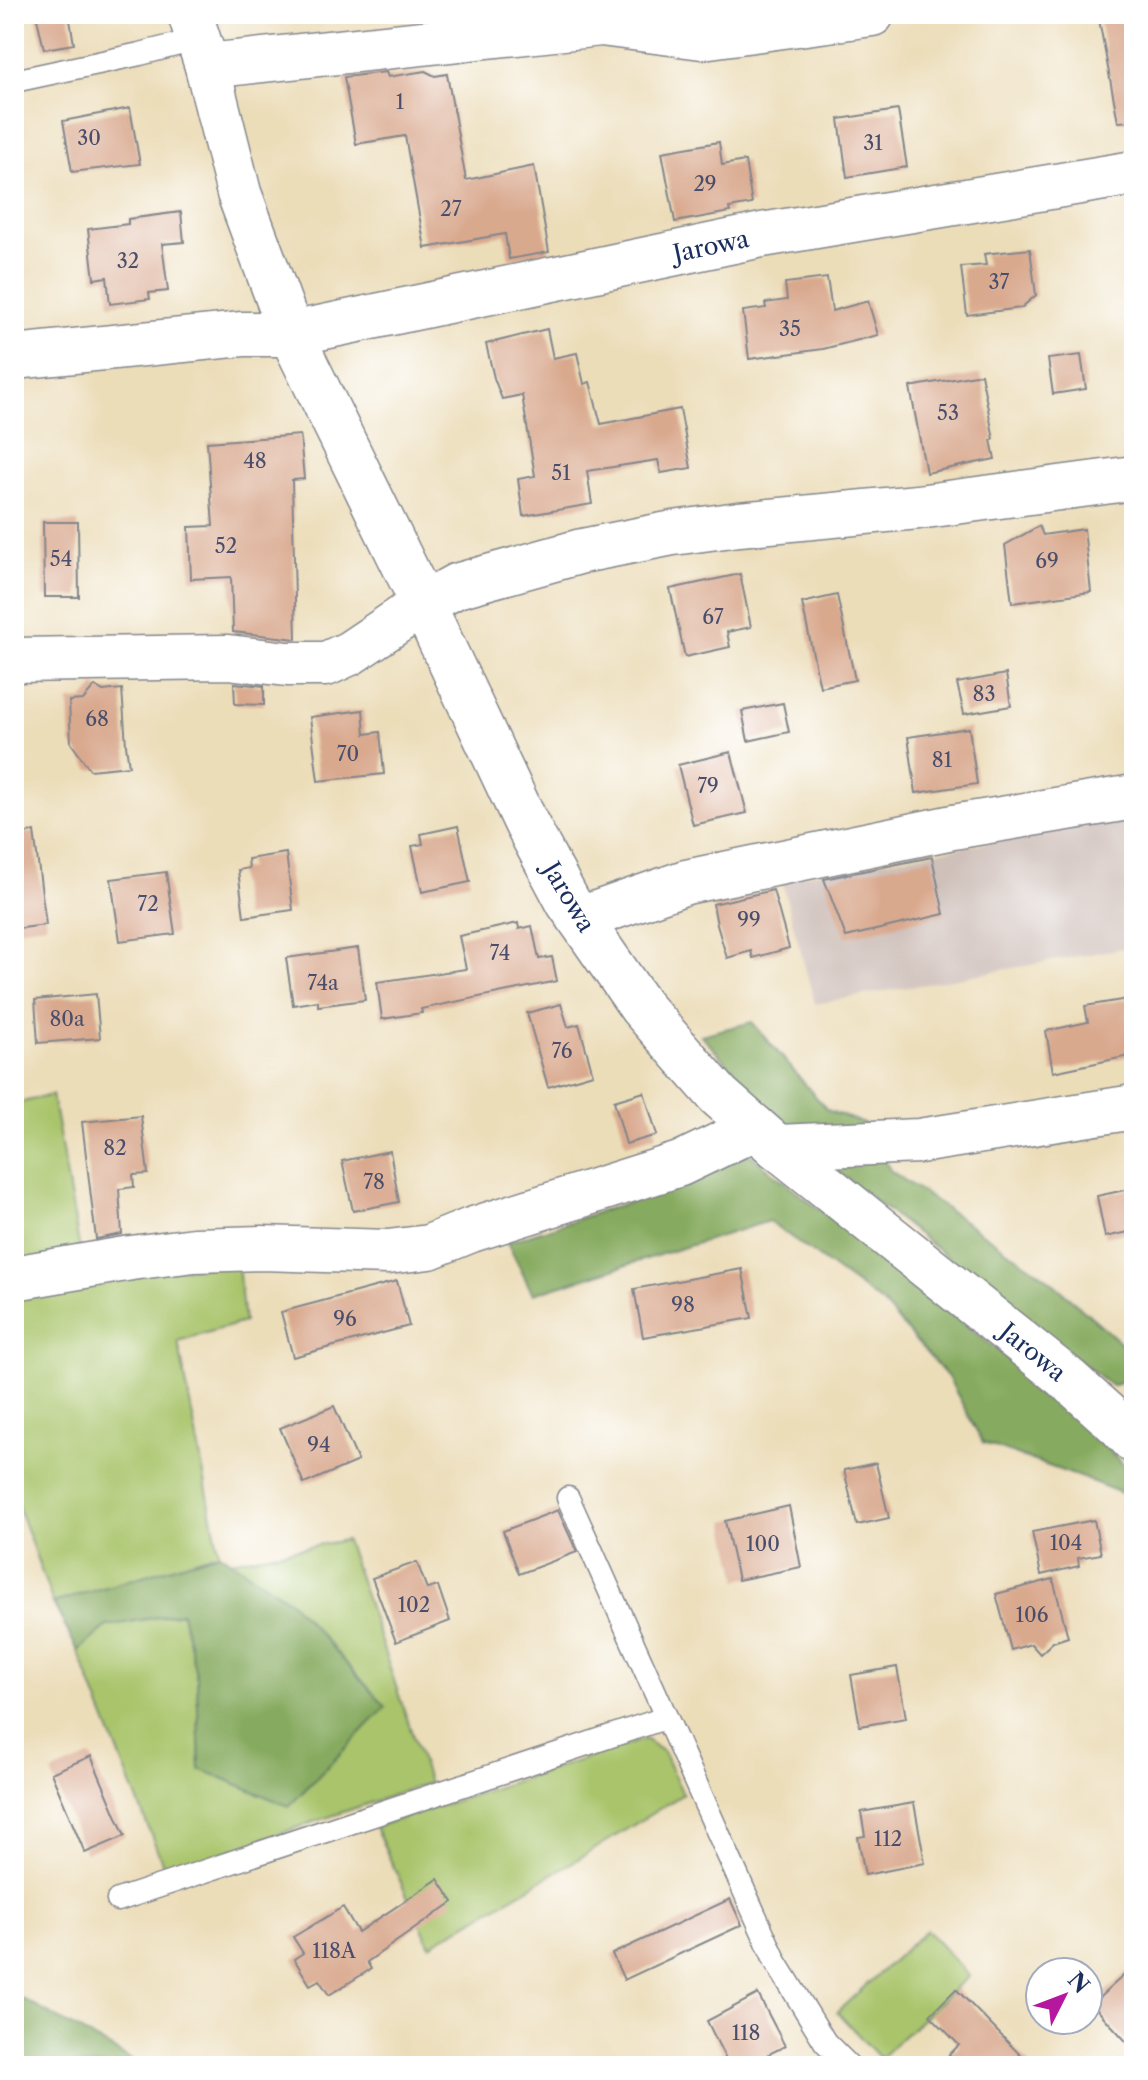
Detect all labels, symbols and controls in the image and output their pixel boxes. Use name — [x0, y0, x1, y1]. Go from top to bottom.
house number: 1 — [396, 90, 405, 114]
house number: 30 — [77, 126, 101, 150]
house number: 31 — [863, 131, 883, 155]
house number: 29 — [693, 172, 717, 196]
house number: 27 — [440, 197, 462, 221]
street label: Jarowa — [667, 224, 752, 269]
house number: 32 — [117, 249, 139, 273]
house number: 37 — [989, 270, 1010, 294]
house number: 35 — [779, 317, 801, 341]
house number: 53 — [937, 401, 959, 425]
house number: 48 — [243, 449, 267, 473]
house number: 51 — [551, 461, 571, 485]
house number: 52 — [215, 534, 237, 558]
house number: 54 — [50, 547, 72, 571]
house number: 69 — [1035, 549, 1059, 573]
house number: 67 — [702, 605, 724, 629]
house number: 83 — [973, 682, 995, 706]
house number: 68 — [85, 707, 109, 731]
house number: 70 — [337, 742, 359, 766]
house number: 81 — [932, 748, 953, 772]
house number: 79 — [697, 774, 719, 798]
street label: Jarowa — [535, 853, 601, 938]
house number: 72 — [137, 892, 159, 916]
house number: 99 — [737, 908, 761, 932]
house number: 74 — [490, 941, 510, 965]
house number: 74a — [307, 971, 339, 995]
house number: 80a — [49, 1007, 85, 1031]
house number: 76 — [551, 1039, 573, 1063]
house number: 82 — [103, 1136, 127, 1160]
house number: 78 — [363, 1170, 385, 1194]
house number: 98 — [671, 1293, 695, 1317]
house number: 96 — [333, 1307, 357, 1331]
street label: Jarowa — [991, 1314, 1072, 1388]
house number: 94 — [307, 1433, 331, 1457]
house number: 104 — [1050, 1531, 1082, 1555]
house number: 100 — [746, 1532, 780, 1556]
house number: 102 — [398, 1593, 430, 1617]
house number: 106 — [1016, 1603, 1048, 1627]
house number: 112 — [874, 1827, 902, 1851]
house number: 118A — [312, 1939, 357, 1963]
north arrow — [1024, 1956, 1104, 2036]
text: N — [1062, 1967, 1095, 1999]
house number: 118 — [732, 2021, 760, 2045]

